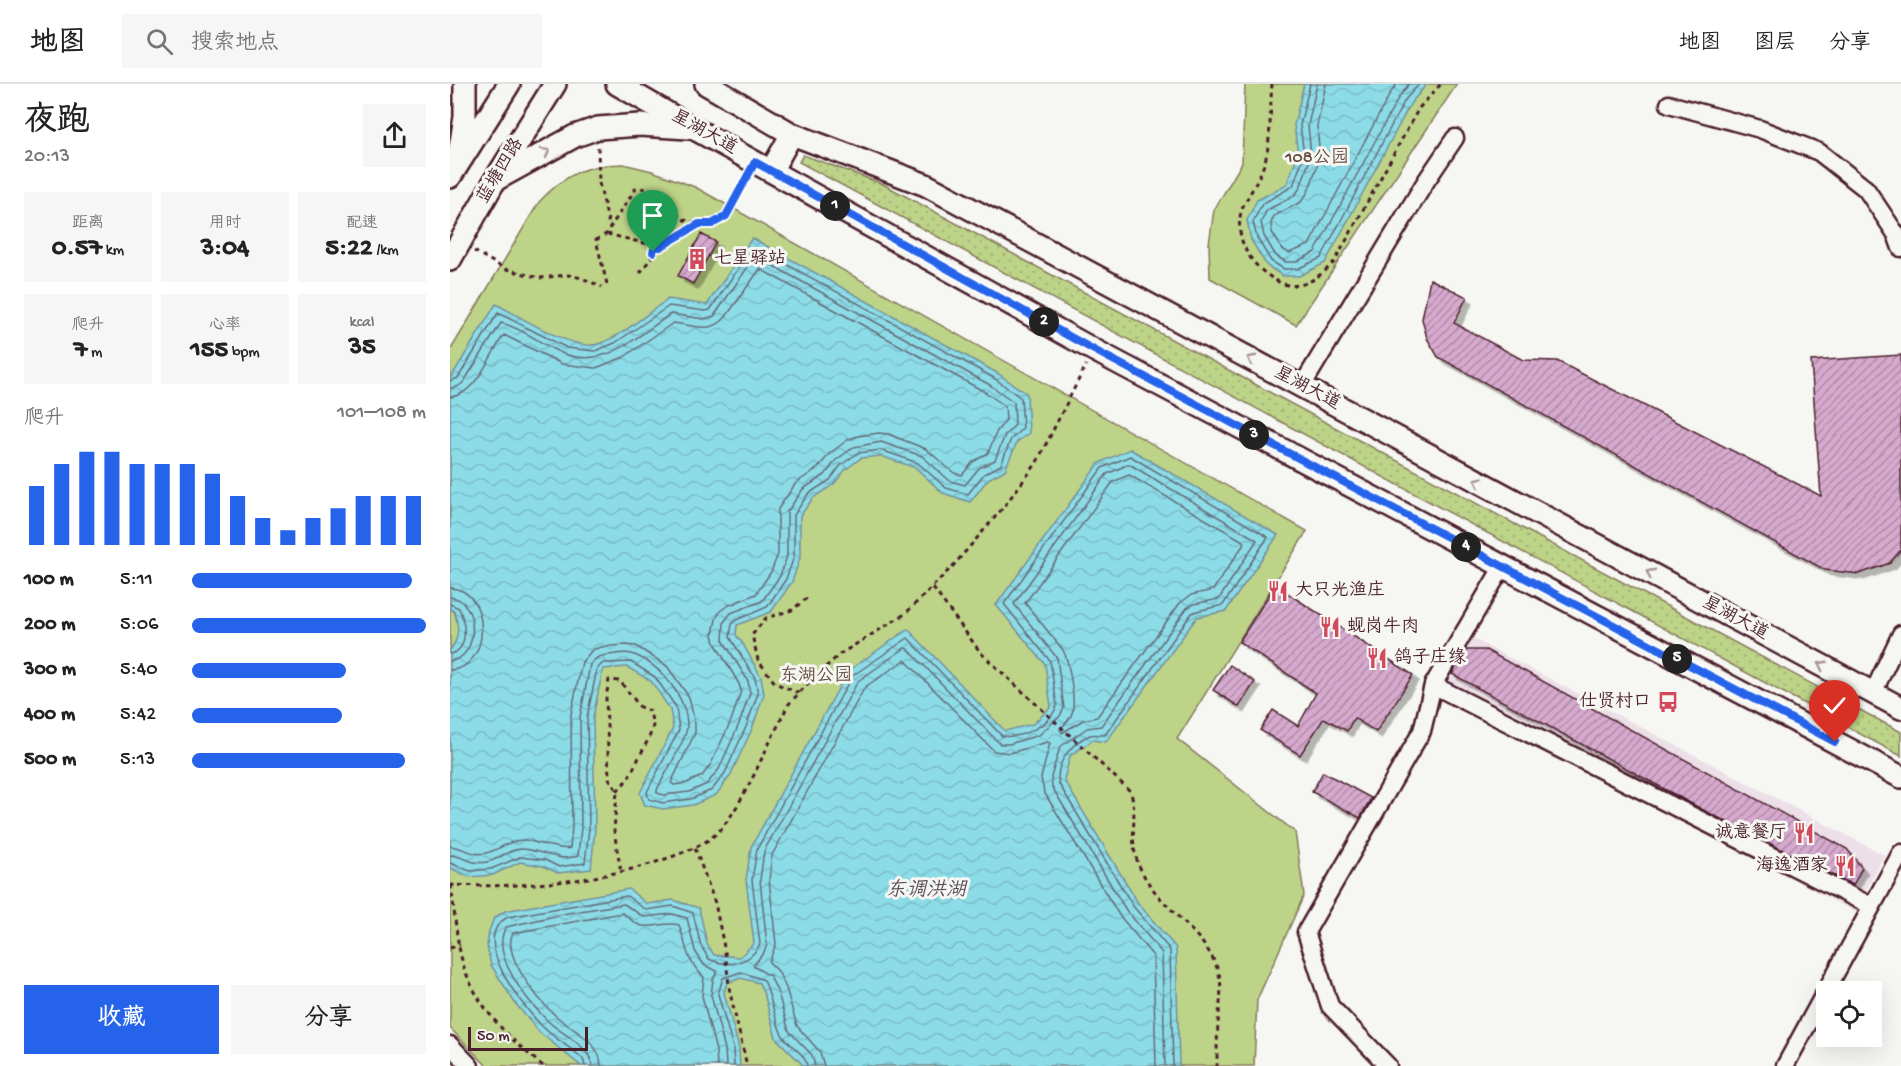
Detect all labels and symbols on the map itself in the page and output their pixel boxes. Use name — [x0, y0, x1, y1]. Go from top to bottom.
street label: 星湖大道 — [667, 105, 741, 160]
street label: 蓝塘四路 — [473, 134, 529, 207]
park label: 108公园 — [1284, 147, 1349, 169]
one-way arrow — [540, 148, 550, 159]
pin — [627, 190, 678, 252]
pin: 1 — [820, 191, 850, 221]
building icon: 七星驿站 — [685, 247, 709, 271]
place label: 七星驿站 — [714, 248, 786, 270]
pin: 2 — [1029, 307, 1059, 337]
one-way arrow — [1247, 355, 1257, 366]
street label: 星湖大道 — [1270, 362, 1344, 415]
pin: 3 — [1239, 420, 1269, 450]
one-way arrow — [1474, 477, 1484, 488]
pin: 4 — [1451, 532, 1481, 562]
one-way arrow — [1646, 569, 1656, 580]
restaurant icon: 大只光渔庄 — [1266, 579, 1290, 603]
place label: 大只光渔庄 — [1295, 580, 1385, 602]
street label: 星湖大道 — [1698, 592, 1772, 645]
restaurant icon: 蚬岗牛肉 — [1318, 615, 1342, 639]
place label: 蚬岗牛肉 — [1347, 616, 1419, 638]
pin: 5 — [1662, 644, 1692, 674]
restaurant icon: 鸽子庄缘 — [1365, 646, 1389, 670]
place label: 鸽子庄缘 — [1394, 646, 1466, 669]
one-way arrow — [1818, 661, 1828, 672]
park label: 东湖公园 — [780, 665, 852, 687]
pin — [1809, 680, 1860, 742]
bus stop icon: 仕贤村口 — [1656, 690, 1680, 714]
place label: 仕贤村口 — [1579, 691, 1651, 713]
restaurant icon: 诚意餐厅 — [1792, 821, 1816, 845]
place label: 诚意餐厅 — [1715, 822, 1787, 844]
restaurant icon: 海逸酒家 — [1833, 854, 1857, 878]
place label: 海逸酒家 — [1756, 855, 1828, 877]
water label: 东调洪湖 — [886, 878, 968, 903]
scale bar — [468, 1024, 588, 1052]

